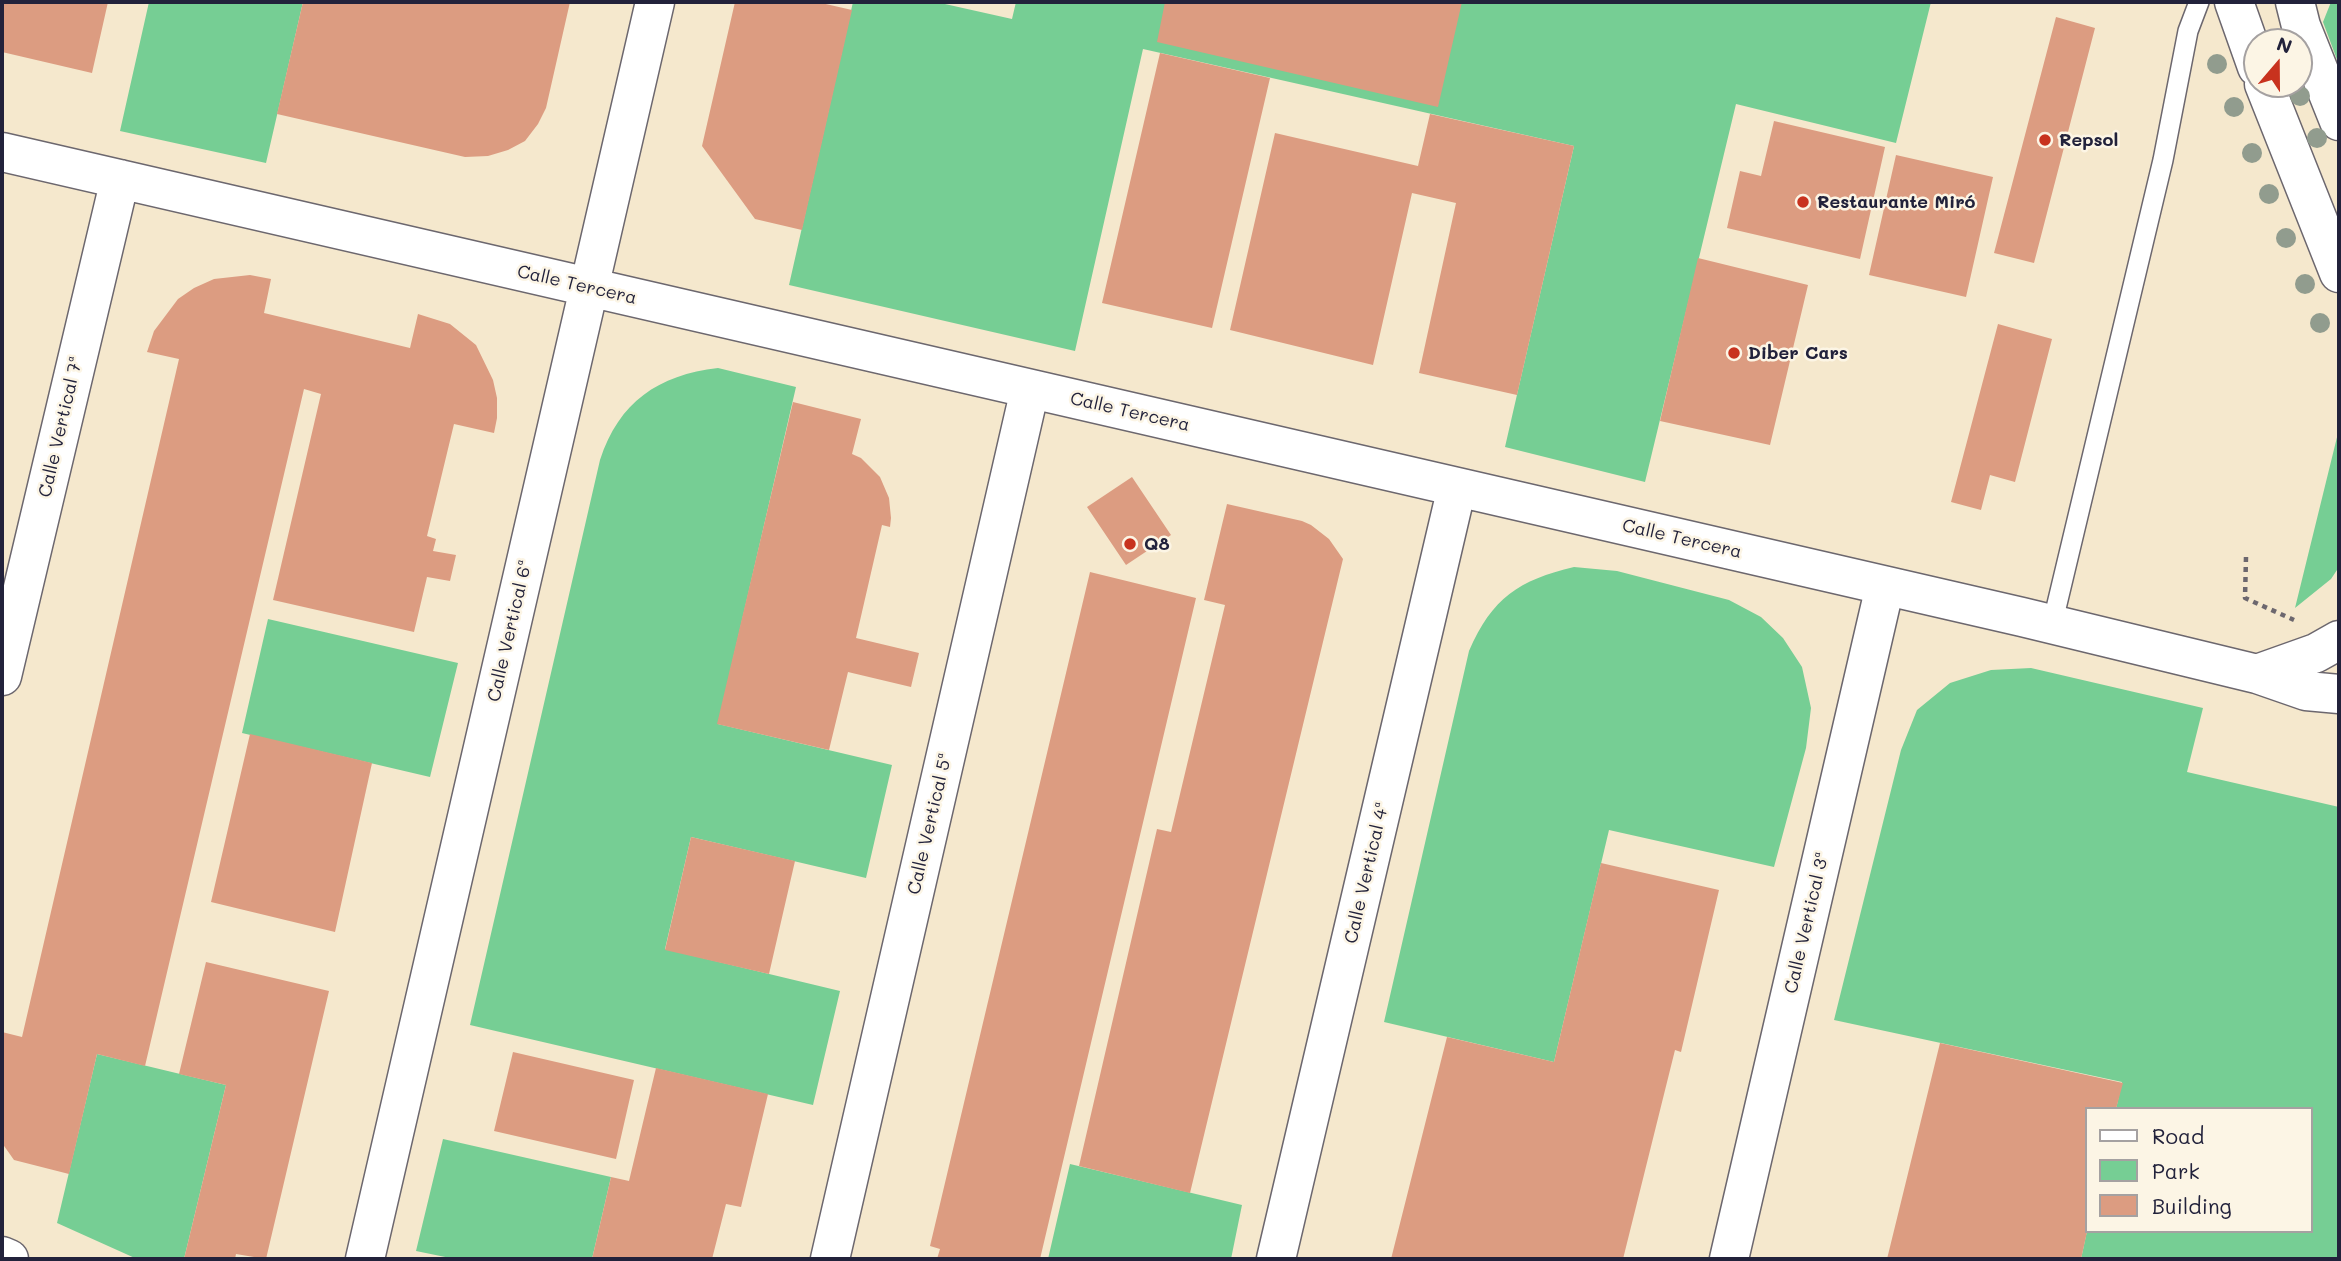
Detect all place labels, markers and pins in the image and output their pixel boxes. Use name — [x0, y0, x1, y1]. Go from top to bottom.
place label: Repsol — [2059, 129, 2118, 151]
marker: Repsol — [2037, 132, 2053, 148]
place label: Restaurante Miró — [1817, 191, 1976, 213]
marker: Restaurante Miró — [1795, 194, 1811, 210]
place label: Diber Cars — [1748, 342, 1848, 364]
marker: Diber Cars — [1726, 345, 1742, 361]
place label: Q8 — [1144, 533, 1170, 555]
marker: Q8 — [1122, 536, 1138, 552]

